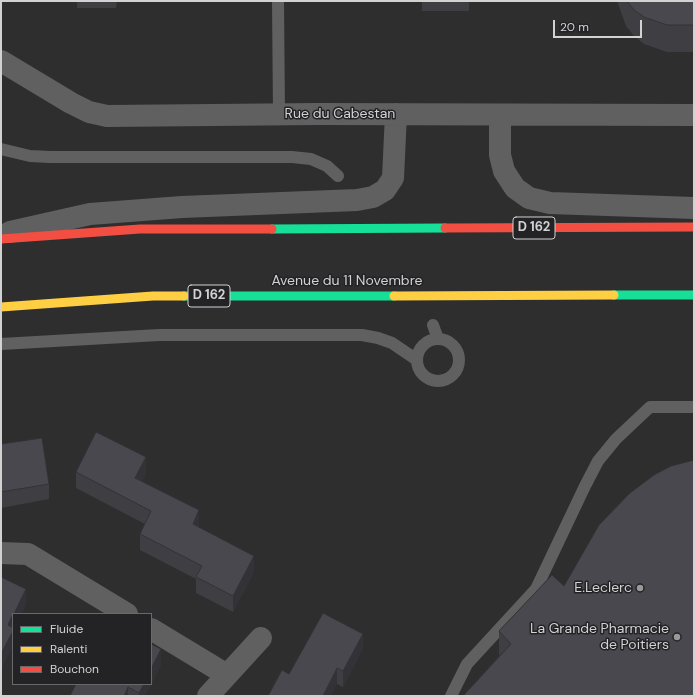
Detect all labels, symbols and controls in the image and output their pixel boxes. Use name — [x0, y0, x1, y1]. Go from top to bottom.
scale bar — [555, 12, 644, 38]
text: 20 m — [560, 19, 589, 35]
street label: Rue du Cabestan — [285, 106, 395, 122]
road number: D 162 — [513, 217, 555, 239]
street label: Avenue du 11 Novembre — [272, 273, 422, 289]
road number: D 162 — [188, 285, 230, 307]
place label: E.Leclerc — [574, 580, 632, 596]
marker: E.Leclerc — [635, 583, 645, 593]
legend — [12, 613, 152, 685]
text: Fluide — [50, 621, 83, 637]
place label: La Grande Pharmacie de Poitiers — [530, 621, 669, 654]
marker: La Grande Pharmacie de Poitiers — [672, 632, 682, 642]
text: Ralenti — [50, 641, 87, 657]
text: Bouchon — [50, 661, 99, 677]

